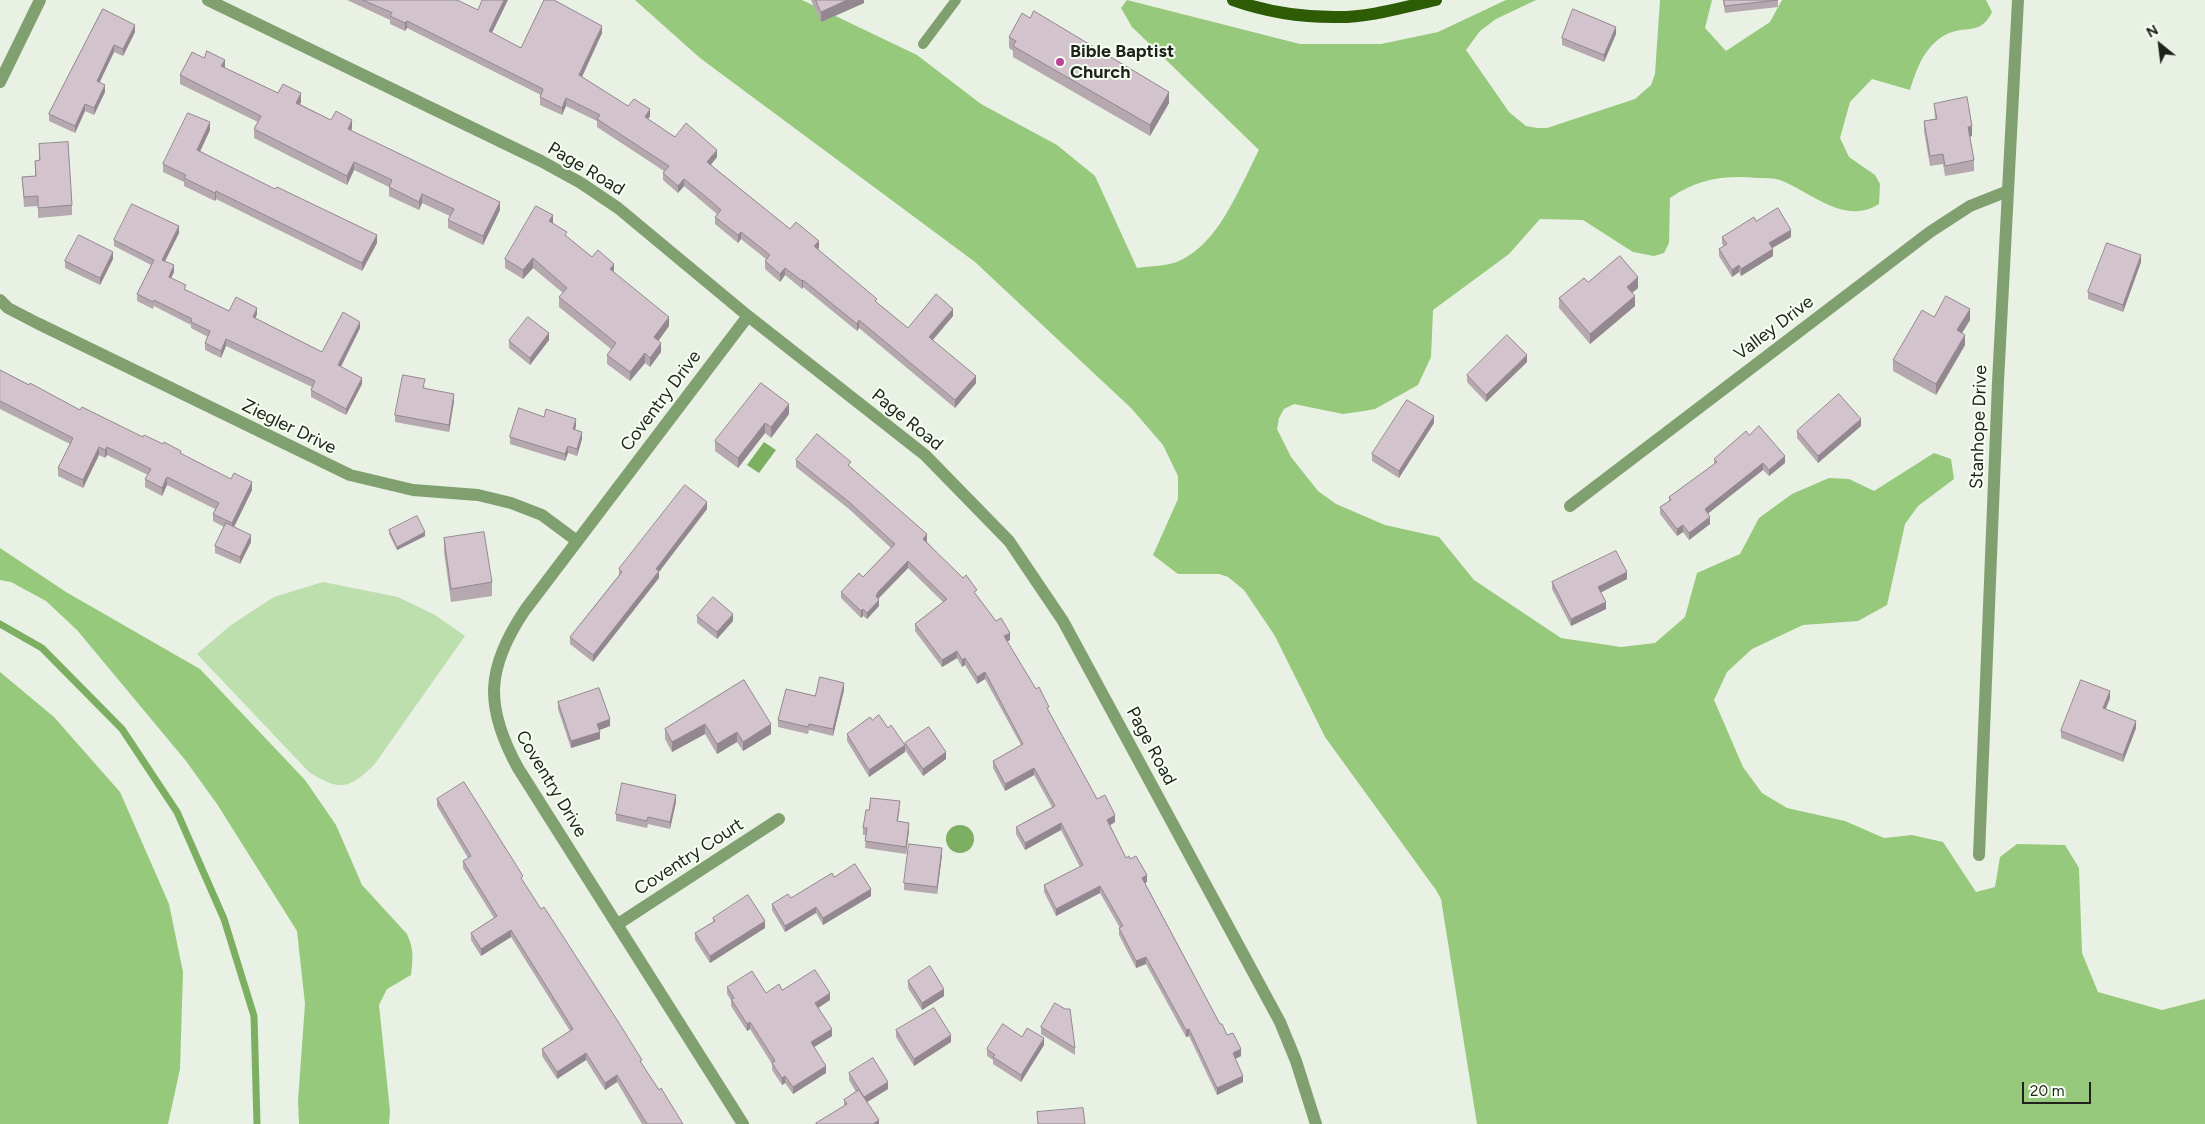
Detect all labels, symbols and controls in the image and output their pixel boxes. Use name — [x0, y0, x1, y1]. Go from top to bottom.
north arrow — [2135, 20, 2185, 70]
text: N — [2144, 21, 2161, 42]
place label: Bible Baptist Church — [1070, 41, 1174, 84]
marker: Bible Baptist Church — [1054, 56, 1066, 68]
street label: Page Road — [544, 138, 628, 200]
street label: Valley Drive — [1730, 291, 1818, 365]
street label: Coventry Drive — [616, 346, 706, 456]
street label: Stanhope Drive — [1966, 365, 1992, 489]
street label: Page Road — [867, 385, 947, 455]
street label: Ziegler Drive — [238, 395, 340, 459]
street label: Page Road — [1121, 703, 1181, 789]
street label: Coventry Drive — [511, 727, 591, 841]
street label: Coventry Court — [631, 814, 747, 900]
scale bar — [2025, 1072, 2094, 1104]
text: 20 m — [2030, 1082, 2064, 1100]

